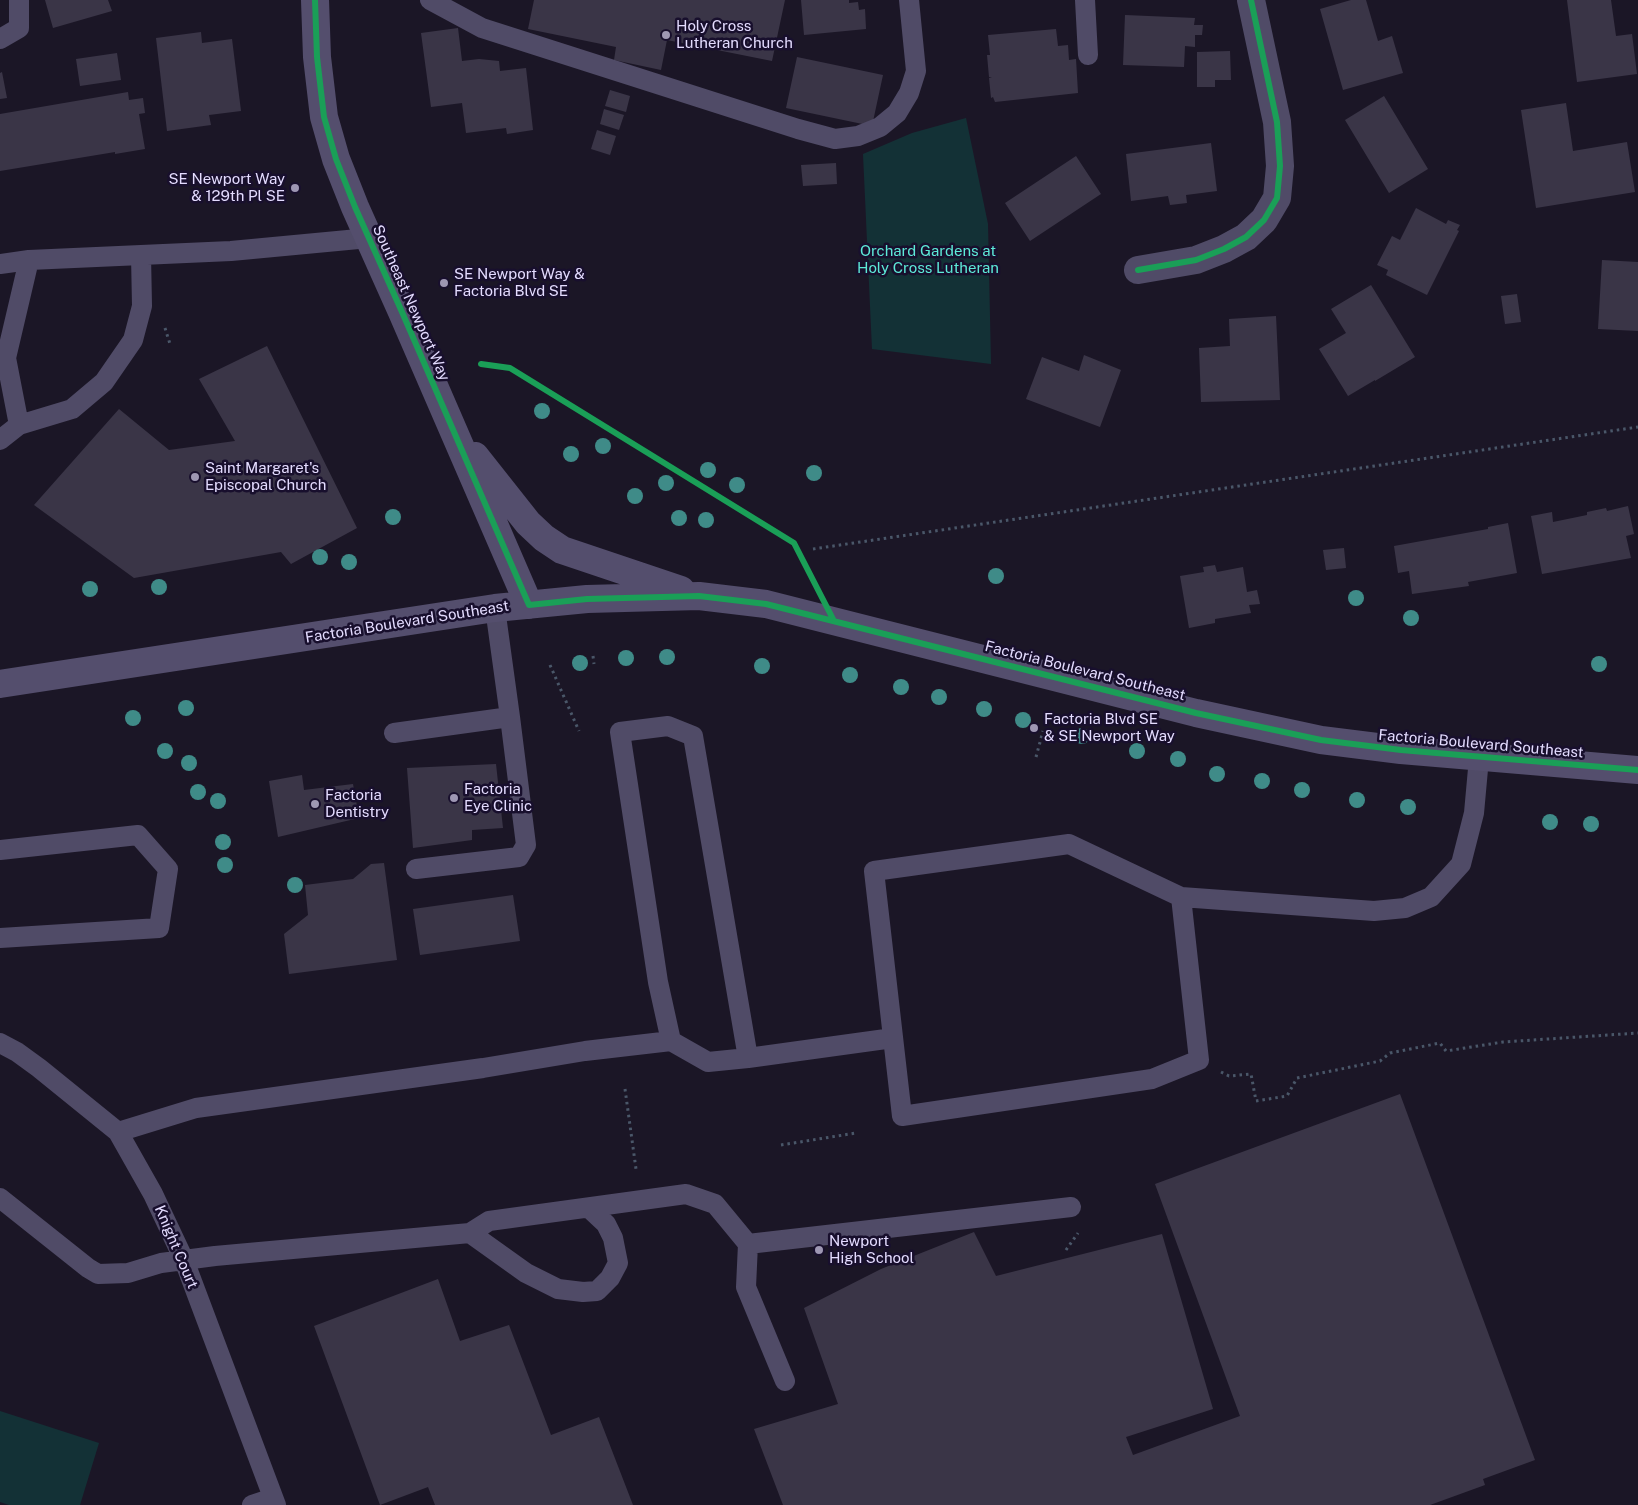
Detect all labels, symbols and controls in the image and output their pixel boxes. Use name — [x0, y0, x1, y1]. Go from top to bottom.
place label: Holy Cross Lutheran Church — [676, 17, 793, 52]
marker: Holy Cross Lutheran Church — [660, 29, 672, 41]
place label: SE Newport Way & 129th Pl SE — [168, 170, 285, 205]
marker: SE Newport Way & 129th Pl SE — [289, 182, 301, 194]
street label: Southeast Newport Way — [368, 222, 454, 384]
park label: Orchard Gardens at Holy Cross Lutheran — [857, 242, 999, 277]
place label: SE Newport Way & Factoria Blvd SE — [454, 265, 585, 300]
marker: SE Newport Way & Factoria Blvd SE — [438, 277, 450, 289]
place label: Saint Margaret's Episcopal Church — [205, 459, 326, 494]
marker: Saint Margaret's Episcopal Church — [189, 471, 201, 483]
street label: Factoria Boulevard Southeast — [304, 597, 510, 647]
street label: Factoria Boulevard Southeast — [983, 637, 1187, 705]
place label: Factoria Blvd SE & SE Newport Way — [1044, 710, 1175, 745]
marker: Factoria Blvd SE & SE Newport Way — [1028, 722, 1040, 734]
street label: Factoria Boulevard Southeast — [1378, 726, 1584, 762]
place label: Factoria Eye Clinic — [464, 780, 532, 815]
place label: Factoria Dentistry — [325, 786, 389, 821]
marker: Factoria Eye Clinic — [448, 792, 460, 804]
marker: Factoria Dentistry — [309, 798, 321, 810]
street label: Knight Court — [150, 1203, 202, 1291]
place label: Newport High School — [829, 1232, 914, 1267]
marker: Newport High School — [813, 1244, 825, 1256]

